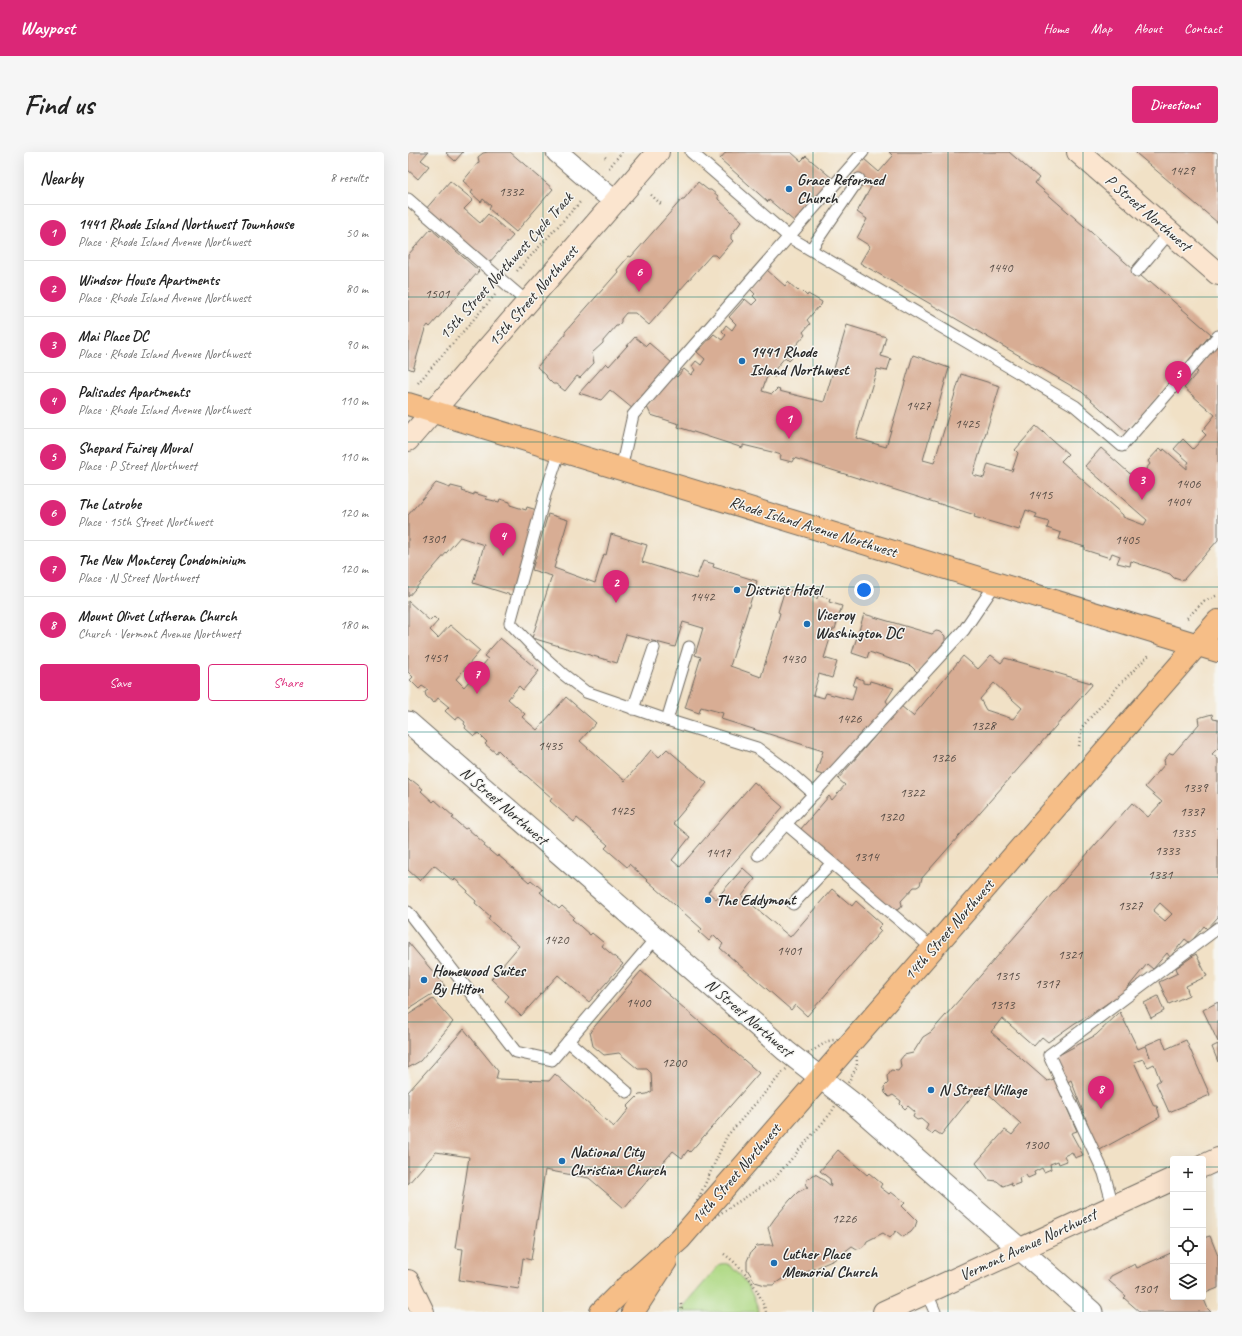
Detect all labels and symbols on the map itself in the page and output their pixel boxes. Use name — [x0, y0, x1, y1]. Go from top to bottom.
house number: 1429 — [1169, 162, 1196, 179]
place label: Grace Reformed Church — [797, 170, 886, 208]
street label: P Street Northwest — [1101, 170, 1197, 258]
house number: 1332 — [498, 183, 525, 200]
marker: Grace Reformed Church — [784, 184, 794, 194]
street label: 15th Street Northwest Cycle Track — [435, 188, 577, 344]
street label: 15th Street Northwest — [484, 242, 582, 350]
pin: 6 — [626, 259, 652, 292]
house number: 1440 — [987, 259, 1014, 276]
house number: 1501 — [424, 285, 450, 302]
place label: 1441 Rhode Island Northwest — [750, 342, 850, 380]
marker: 1441 Rhode Island Northwest — [737, 356, 747, 366]
pin: 5 — [1165, 361, 1191, 394]
house number: 1427 — [905, 397, 931, 414]
pin: 1 — [776, 406, 802, 439]
house number: 1425 — [954, 415, 980, 432]
pin: 3 — [1129, 467, 1155, 500]
house number: 1406 — [1175, 475, 1201, 492]
house number: 1415 — [1027, 486, 1053, 503]
street label: Rhode Island Avenue Northwest — [727, 492, 901, 562]
house number: 1404 — [1165, 493, 1192, 510]
pin: 4 — [490, 523, 516, 556]
house number: 1301 — [420, 530, 446, 547]
house number: 1405 — [1114, 531, 1140, 548]
pin: 2 — [603, 570, 629, 603]
place label: District Hotel — [745, 580, 824, 600]
your location — [854, 580, 874, 600]
marker: District Hotel — [732, 585, 742, 595]
house number: 1442 — [689, 588, 716, 605]
place label: Viceroy Washington DC — [815, 605, 905, 643]
marker: Viceroy Washington DC — [802, 619, 812, 629]
house number: 1451 — [422, 649, 448, 666]
house number: 1430 — [780, 650, 807, 667]
pin: 7 — [464, 661, 490, 694]
house number: 1426 — [836, 710, 862, 727]
house number: 1328 — [970, 717, 997, 734]
house number: 1435 — [537, 737, 563, 754]
house number: 1326 — [930, 749, 956, 766]
street label: N Street Northwest — [456, 762, 554, 851]
house number: 1339 — [1182, 779, 1209, 796]
house number: 1322 — [899, 784, 926, 801]
house number: 1425 — [609, 802, 635, 819]
house number: 1337 — [1179, 803, 1205, 820]
house number: 1320 — [878, 808, 905, 825]
house number: 1335 — [1170, 824, 1196, 841]
house number: 1333 — [1154, 842, 1181, 859]
house number: 1417 — [705, 844, 731, 861]
house number: 1314 — [853, 848, 880, 865]
house number: 1331 — [1147, 866, 1173, 883]
street label: 14th Street Northwest — [900, 874, 999, 984]
place label: The Eddymont — [716, 890, 797, 910]
marker: The Eddymont — [703, 895, 713, 905]
house number: 1327 — [1117, 897, 1143, 914]
house number: 1420 — [543, 931, 570, 948]
house number: 1401 — [776, 942, 802, 959]
house number: 1321 — [1057, 946, 1083, 963]
place label: Homewood Suites By Hilton — [432, 961, 527, 999]
house number: 1315 — [994, 967, 1020, 984]
street label: N Street Northwest — [701, 974, 799, 1063]
marker: Homewood Suites By Hilton — [419, 975, 429, 985]
house number: 1317 — [1034, 975, 1060, 992]
house number: 1400 — [625, 994, 652, 1011]
house number: 1313 — [989, 996, 1016, 1013]
house number: 1200 — [661, 1054, 688, 1071]
pin: 8 — [1088, 1076, 1114, 1109]
place label: N Street Village — [939, 1080, 1028, 1100]
marker: N Street Village — [926, 1085, 936, 1095]
street label: 14th Street Northwest — [687, 1118, 786, 1228]
house number: 1300 — [1023, 1136, 1050, 1153]
place label: National City Christian Church — [570, 1142, 667, 1180]
marker: National City Christian Church — [557, 1156, 567, 1166]
street label: Vermont Avenue Northwest — [956, 1203, 1102, 1285]
house number: 1226 — [831, 1210, 857, 1227]
place label: Luther Place Memorial Church — [782, 1244, 879, 1282]
marker: Luther Place Memorial Church — [769, 1258, 779, 1268]
house number: 1301 — [1132, 1280, 1158, 1297]

